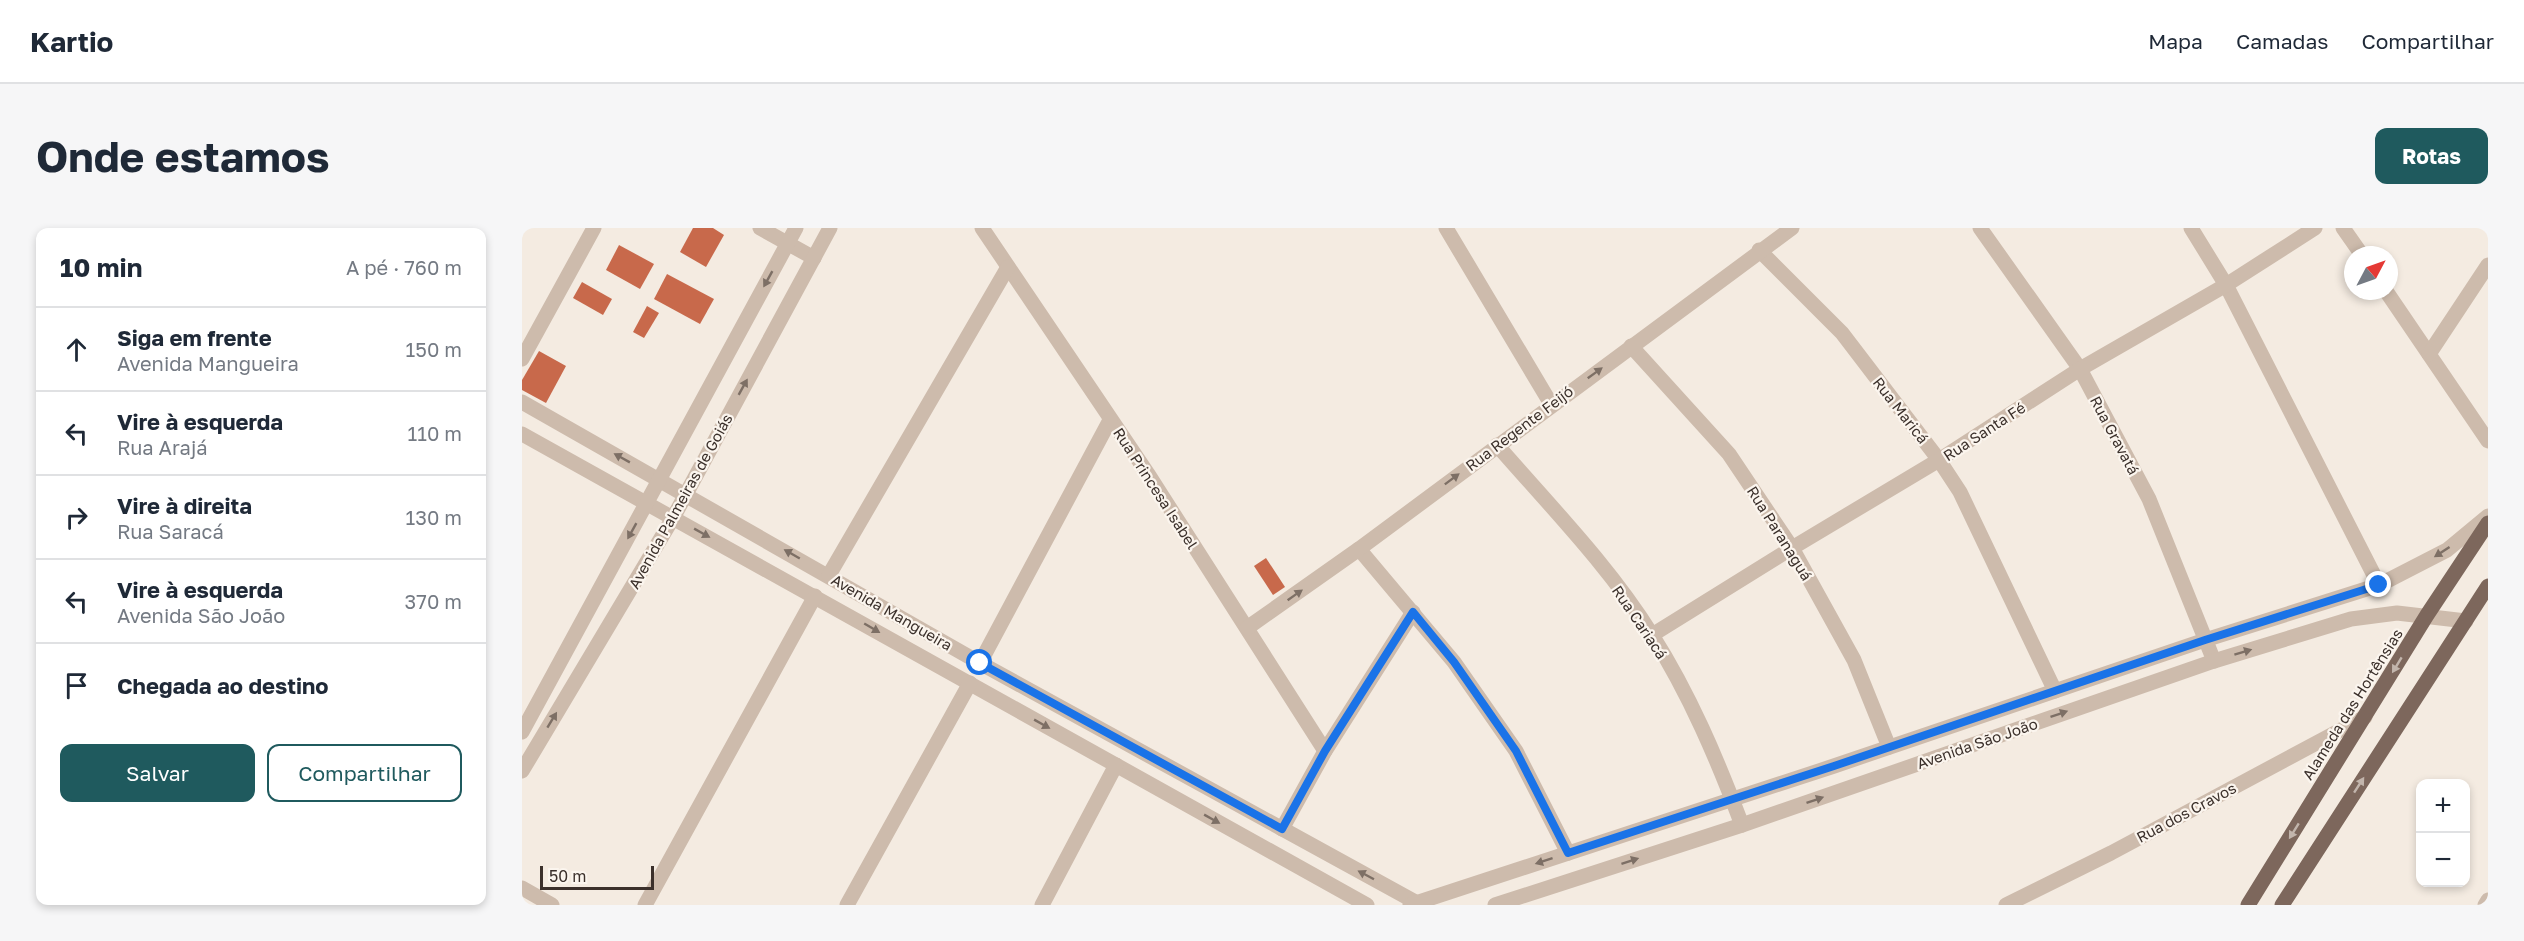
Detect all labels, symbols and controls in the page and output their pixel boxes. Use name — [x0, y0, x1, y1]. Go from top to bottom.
text: Kartio — [30, 25, 113, 58]
text: Mapa — [2148, 28, 2203, 54]
text: Camadas — [2236, 28, 2328, 54]
text: Compartilhar — [2361, 28, 2494, 54]
button: Rotas — [2375, 128, 2488, 184]
text: Onde estamos — [36, 131, 330, 181]
north arrow — [2344, 246, 2398, 300]
text: 10 min — [60, 252, 142, 283]
text: A pé · 760 m — [346, 255, 462, 279]
one-way arrow — [763, 271, 773, 288]
text: Siga em frente — [117, 324, 272, 351]
icon: ahead — [60, 333, 93, 366]
text: 150 m — [406, 337, 462, 361]
text: Avenida Mangueira — [117, 351, 299, 375]
one-way arrow — [1587, 367, 1602, 379]
street label: Rua Maricá — [1870, 373, 1932, 447]
one-way arrow — [738, 378, 748, 395]
street label: Rua Regente Feijó — [1462, 382, 1576, 474]
street label: Rua Gravatá — [2087, 393, 2143, 477]
street label: Rua Santa Fé — [1940, 398, 2029, 464]
text: Vire à esquerda — [117, 408, 283, 435]
street label: Avenida Palmeiras de Goiás — [624, 410, 736, 592]
icon: left — [60, 417, 93, 450]
text: 110 m — [408, 421, 462, 445]
street label: Rua Princesa Isabel — [1110, 424, 1202, 552]
text: Rua Arajá — [117, 435, 208, 459]
one-way arrow — [614, 454, 631, 464]
one-way arrow — [1444, 473, 1459, 485]
street label: Rua Paranaguá — [1744, 482, 1816, 584]
text: Vire à direita — [117, 492, 252, 519]
icon: right — [60, 501, 93, 534]
text: 130 m — [406, 505, 462, 529]
text: Rua Saracá — [117, 519, 224, 543]
one-way arrow — [627, 522, 637, 539]
one-way arrow — [693, 528, 710, 538]
one-way arrow — [2434, 547, 2450, 558]
one-way arrow — [784, 549, 800, 560]
street label: Avenida Mangueira — [828, 570, 956, 654]
route end — [2365, 571, 2391, 597]
text: Vire à esquerda — [117, 576, 283, 603]
street label: Rua Cariacá — [1609, 582, 1671, 662]
icon: left — [60, 585, 93, 618]
text: 370 m — [405, 589, 462, 613]
one-way arrow — [1287, 589, 1302, 601]
text: Avenida São João — [117, 603, 285, 627]
one-way arrow — [864, 623, 881, 633]
street label: Alameda das Hortênsias — [2298, 625, 2406, 783]
one-way arrow — [2234, 647, 2252, 656]
route start — [966, 649, 992, 675]
one-way arrow — [2391, 657, 2402, 673]
icon: arrive — [60, 669, 93, 702]
text: Chegada ao destino — [117, 672, 329, 699]
one-way arrow — [2050, 709, 2068, 719]
one-way arrow — [547, 711, 557, 728]
street label: Avenida São João — [1914, 714, 2040, 772]
one-way arrow — [1034, 719, 1051, 729]
button: Salvar — [60, 744, 255, 802]
button: Compartilhar — [267, 744, 462, 802]
one-way arrow — [2354, 777, 2365, 793]
street label: Rua dos Cravos — [2133, 778, 2239, 846]
map controls — [2416, 779, 2470, 887]
button: + — [2416, 779, 2470, 833]
one-way arrow — [1806, 794, 1824, 804]
one-way arrow — [1204, 814, 1221, 824]
one-way arrow — [2289, 823, 2300, 839]
button: − — [2416, 833, 2470, 887]
one-way arrow — [1621, 856, 1639, 865]
one-way arrow — [1535, 857, 1553, 866]
scale bar — [540, 863, 654, 890]
text: 50 m — [549, 866, 586, 886]
one-way arrow — [1357, 870, 1374, 880]

